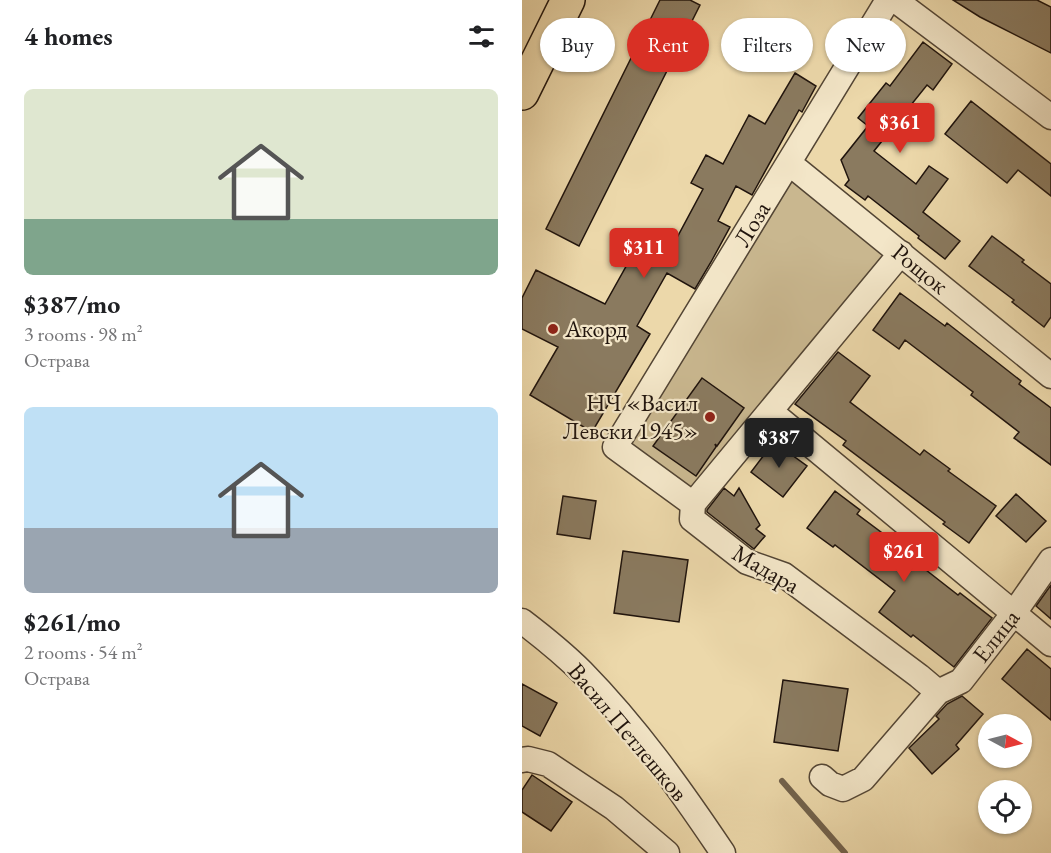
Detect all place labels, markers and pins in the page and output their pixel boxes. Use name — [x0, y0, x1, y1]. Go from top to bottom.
pin: $361 — [864, 103, 936, 154]
pin: $311 — [608, 228, 680, 279]
place label: Акорд — [564, 313, 627, 344]
marker: Акорд — [546, 322, 560, 336]
place label: НЧ «Васил Левски 1945» — [563, 387, 698, 446]
marker: НЧ «Васил Левски 1945» — [703, 410, 717, 424]
pin: $387 — [743, 418, 815, 469]
pin: $261 — [868, 532, 940, 583]

